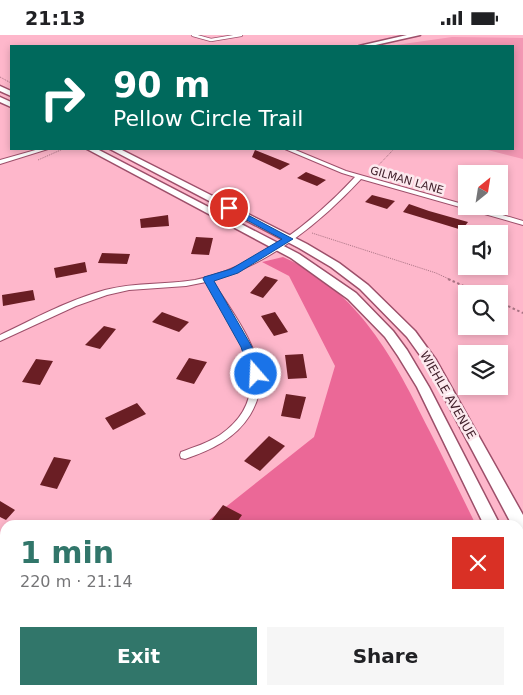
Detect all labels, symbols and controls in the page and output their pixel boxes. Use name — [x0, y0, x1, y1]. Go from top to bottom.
text: 21:13 — [25, 7, 85, 29]
icon: right — [30, 65, 95, 130]
text: 90 m — [113, 65, 210, 105]
text: Pellow Circle Trail — [113, 106, 303, 131]
street label: GILMAN LANE — [369, 164, 445, 197]
north arrow — [458, 165, 508, 215]
map controls — [458, 165, 508, 395]
pin — [208, 187, 250, 229]
icon: arrive — [215, 194, 243, 222]
button: sound — [458, 225, 508, 275]
button: search — [458, 285, 508, 335]
button: layers — [458, 345, 508, 395]
position arrow — [229, 347, 281, 399]
street label: WIEHLE AVENUE — [417, 349, 479, 441]
text: 1 min — [20, 535, 114, 570]
button: close — [452, 537, 504, 589]
text: 220 m · 21:14 — [20, 572, 133, 591]
button: Exit — [20, 627, 257, 685]
button: Share — [267, 627, 504, 685]

